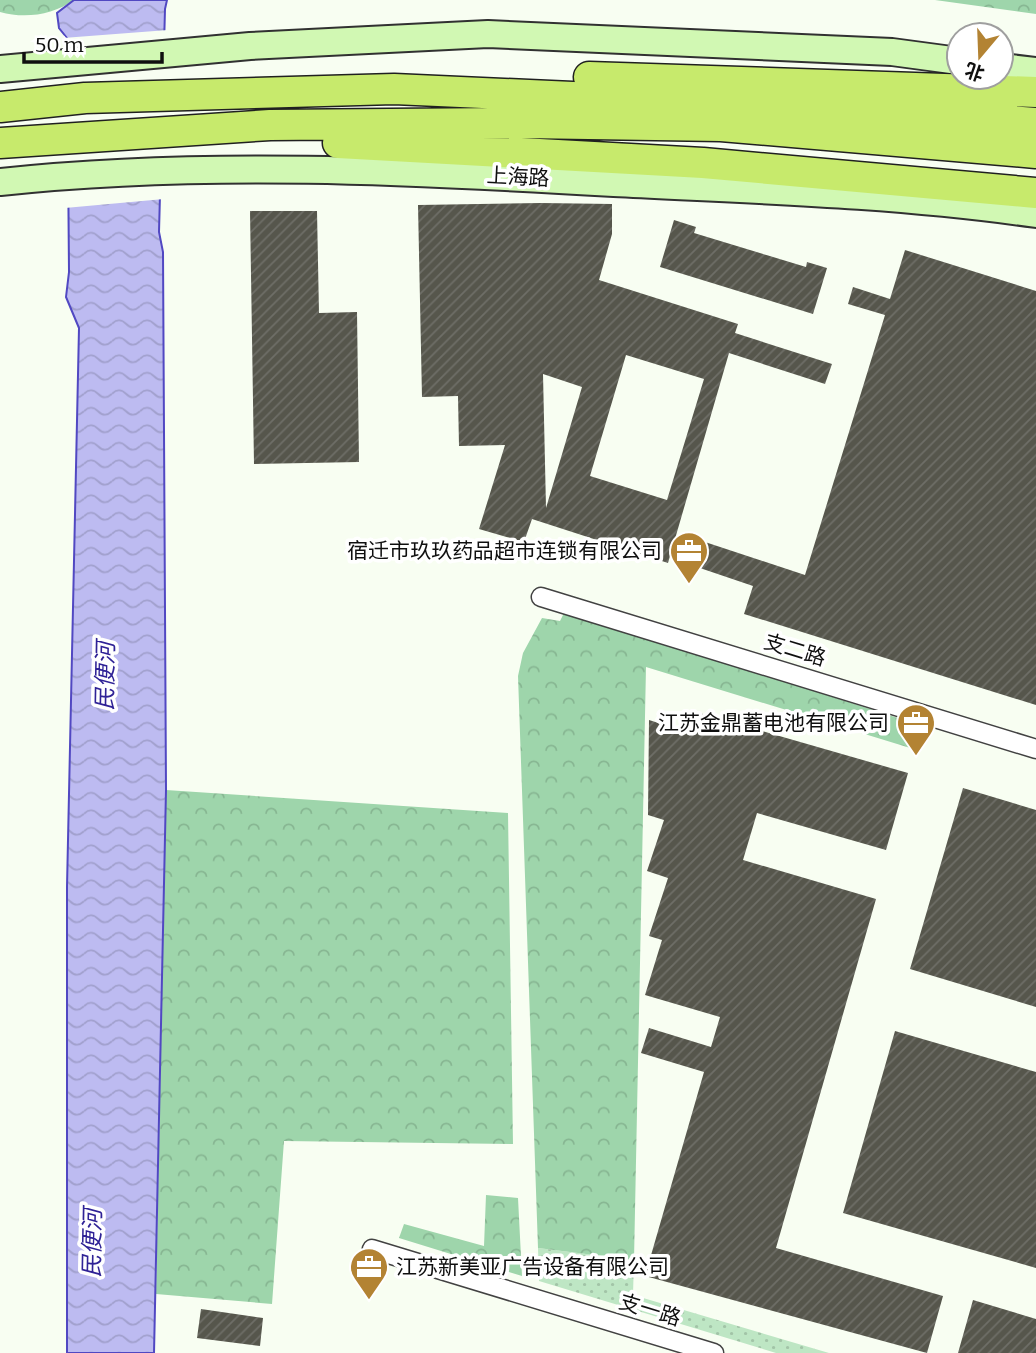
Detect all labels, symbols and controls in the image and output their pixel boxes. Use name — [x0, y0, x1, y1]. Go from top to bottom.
scale bar — [24, 21, 163, 65]
north arrow — [945, 21, 1015, 91]
text: 50 m — [35, 32, 84, 58]
text: 北 — [962, 58, 987, 86]
street label: 上海路 — [486, 162, 550, 192]
office icon: 宿迁市玖玖药品超市连锁有限公司 — [668, 530, 710, 585]
place label: 宿迁市玖玖药品超市连锁有限公司 — [347, 538, 662, 564]
street label: 支二路 — [761, 628, 829, 672]
water label: 民便河 — [90, 637, 120, 711]
office icon: 江苏金鼎蓄电池有限公司 — [895, 702, 937, 757]
place label: 江苏金鼎蓄电池有限公司 — [658, 710, 889, 736]
water label: 民便河 — [77, 1204, 107, 1278]
office icon: 江苏新美亚广告设备有限公司 — [348, 1246, 390, 1301]
place label: 江苏新美亚广告设备有限公司 — [396, 1254, 669, 1280]
street label: 支一路 — [616, 1288, 684, 1332]

